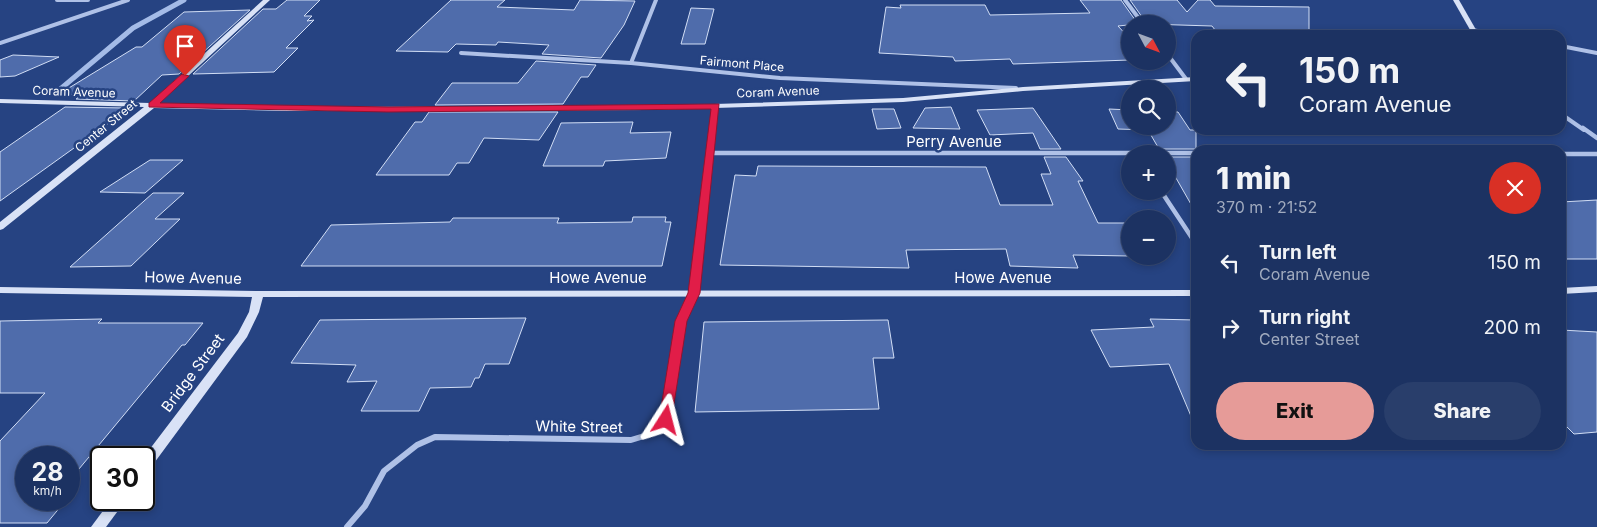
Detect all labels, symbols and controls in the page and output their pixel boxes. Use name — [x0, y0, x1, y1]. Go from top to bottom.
north arrow — [1121, 15, 1176, 70]
map controls — [1121, 15, 1176, 265]
pin — [164, 25, 206, 76]
icon: arrive — [171, 32, 199, 60]
text: 150 m — [1299, 49, 1400, 91]
icon: left — [1216, 50, 1281, 115]
street label: Fairmont Place — [699, 52, 785, 75]
button: search — [1121, 80, 1176, 135]
street label: Coram Avenue — [32, 83, 116, 100]
street label: Coram Avenue — [736, 83, 820, 100]
text: Coram Avenue — [1299, 91, 1452, 117]
street label: Center Street — [72, 96, 140, 155]
street label: Perry Avenue — [906, 132, 1002, 151]
button: + — [1121, 145, 1176, 200]
text: 1 min — [1216, 160, 1291, 196]
button: close — [1489, 162, 1541, 214]
text: 370 m · 21:52 — [1216, 197, 1317, 217]
button: − — [1121, 210, 1176, 265]
text: Turn left — [1259, 241, 1337, 264]
icon: left — [1216, 249, 1244, 277]
text: 150 m — [1488, 251, 1541, 274]
text: Coram Avenue — [1259, 264, 1370, 284]
street label: Howe Avenue — [144, 267, 242, 288]
street label: Howe Avenue — [549, 268, 647, 287]
street label: Howe Avenue — [954, 268, 1052, 287]
text: Turn right — [1259, 306, 1350, 329]
icon: right — [1216, 314, 1244, 342]
text: 200 m — [1483, 316, 1541, 339]
text: Center Street — [1259, 329, 1360, 349]
street label: Bridge Street — [157, 330, 228, 416]
button: Exit — [1216, 382, 1374, 440]
button: Share — [1384, 382, 1541, 440]
position arrow — [639, 393, 691, 445]
street label: White Street — [535, 416, 623, 437]
speed limit sign: 30 — [90, 446, 155, 511]
text: 28 — [31, 457, 64, 487]
text: km/h — [33, 483, 62, 498]

